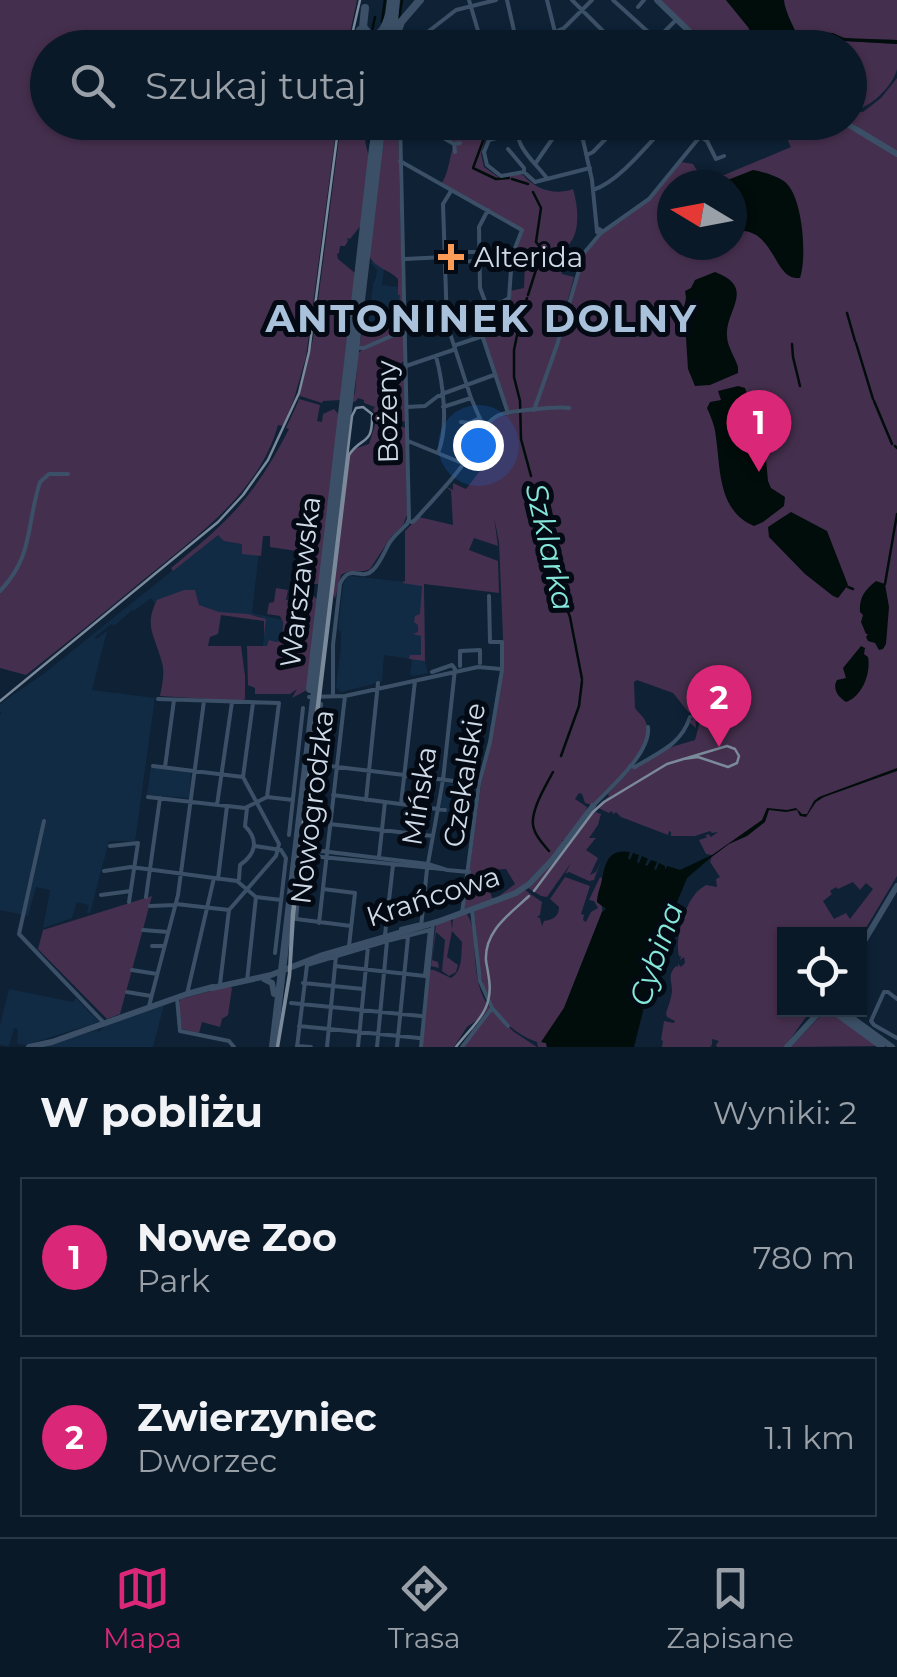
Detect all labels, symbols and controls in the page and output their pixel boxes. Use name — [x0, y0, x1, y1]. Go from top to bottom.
search box — [30, 30, 867, 140]
icon: search — [65, 58, 120, 113]
text: Szukaj tutaj — [145, 62, 367, 109]
north arrow — [657, 170, 747, 260]
place label: Alterida — [474, 240, 583, 274]
marker: Alterida — [438, 244, 464, 270]
district label: ANTONINEK DOLNY — [264, 295, 699, 342]
street label: Bożeny — [369, 359, 405, 464]
pin: 1 — [726, 390, 792, 472]
your location — [453, 420, 504, 471]
water label: Szklarka — [517, 480, 583, 614]
street label: Warszawska — [273, 494, 327, 670]
pin: 2 — [686, 664, 752, 747]
street label: Czekalskie — [436, 700, 492, 850]
street label: Nowogrodzka — [283, 708, 341, 906]
street label: Mińska — [394, 744, 444, 848]
street label: Krańcowa — [362, 858, 504, 934]
water label: Cybina — [621, 897, 691, 1011]
map controls — [777, 927, 867, 1017]
button: locate — [777, 927, 867, 1017]
text: W pobliżu — [40, 1086, 263, 1138]
text: Wyniki: 2 — [713, 1093, 857, 1132]
text: Nowe Zoo — [137, 1214, 337, 1261]
text: 1 — [68, 1238, 81, 1277]
text: 780 m — [753, 1238, 855, 1277]
text: Park — [137, 1261, 210, 1300]
text: Zwierzyniec — [137, 1394, 377, 1441]
text: 2 — [65, 1418, 84, 1457]
text: 1.1 km — [764, 1418, 855, 1457]
text: Dworzec — [137, 1441, 277, 1480]
tab: Mapa — [103, 1561, 182, 1655]
tab: Trasa — [388, 1561, 460, 1655]
tab: Zapisane — [667, 1561, 794, 1655]

